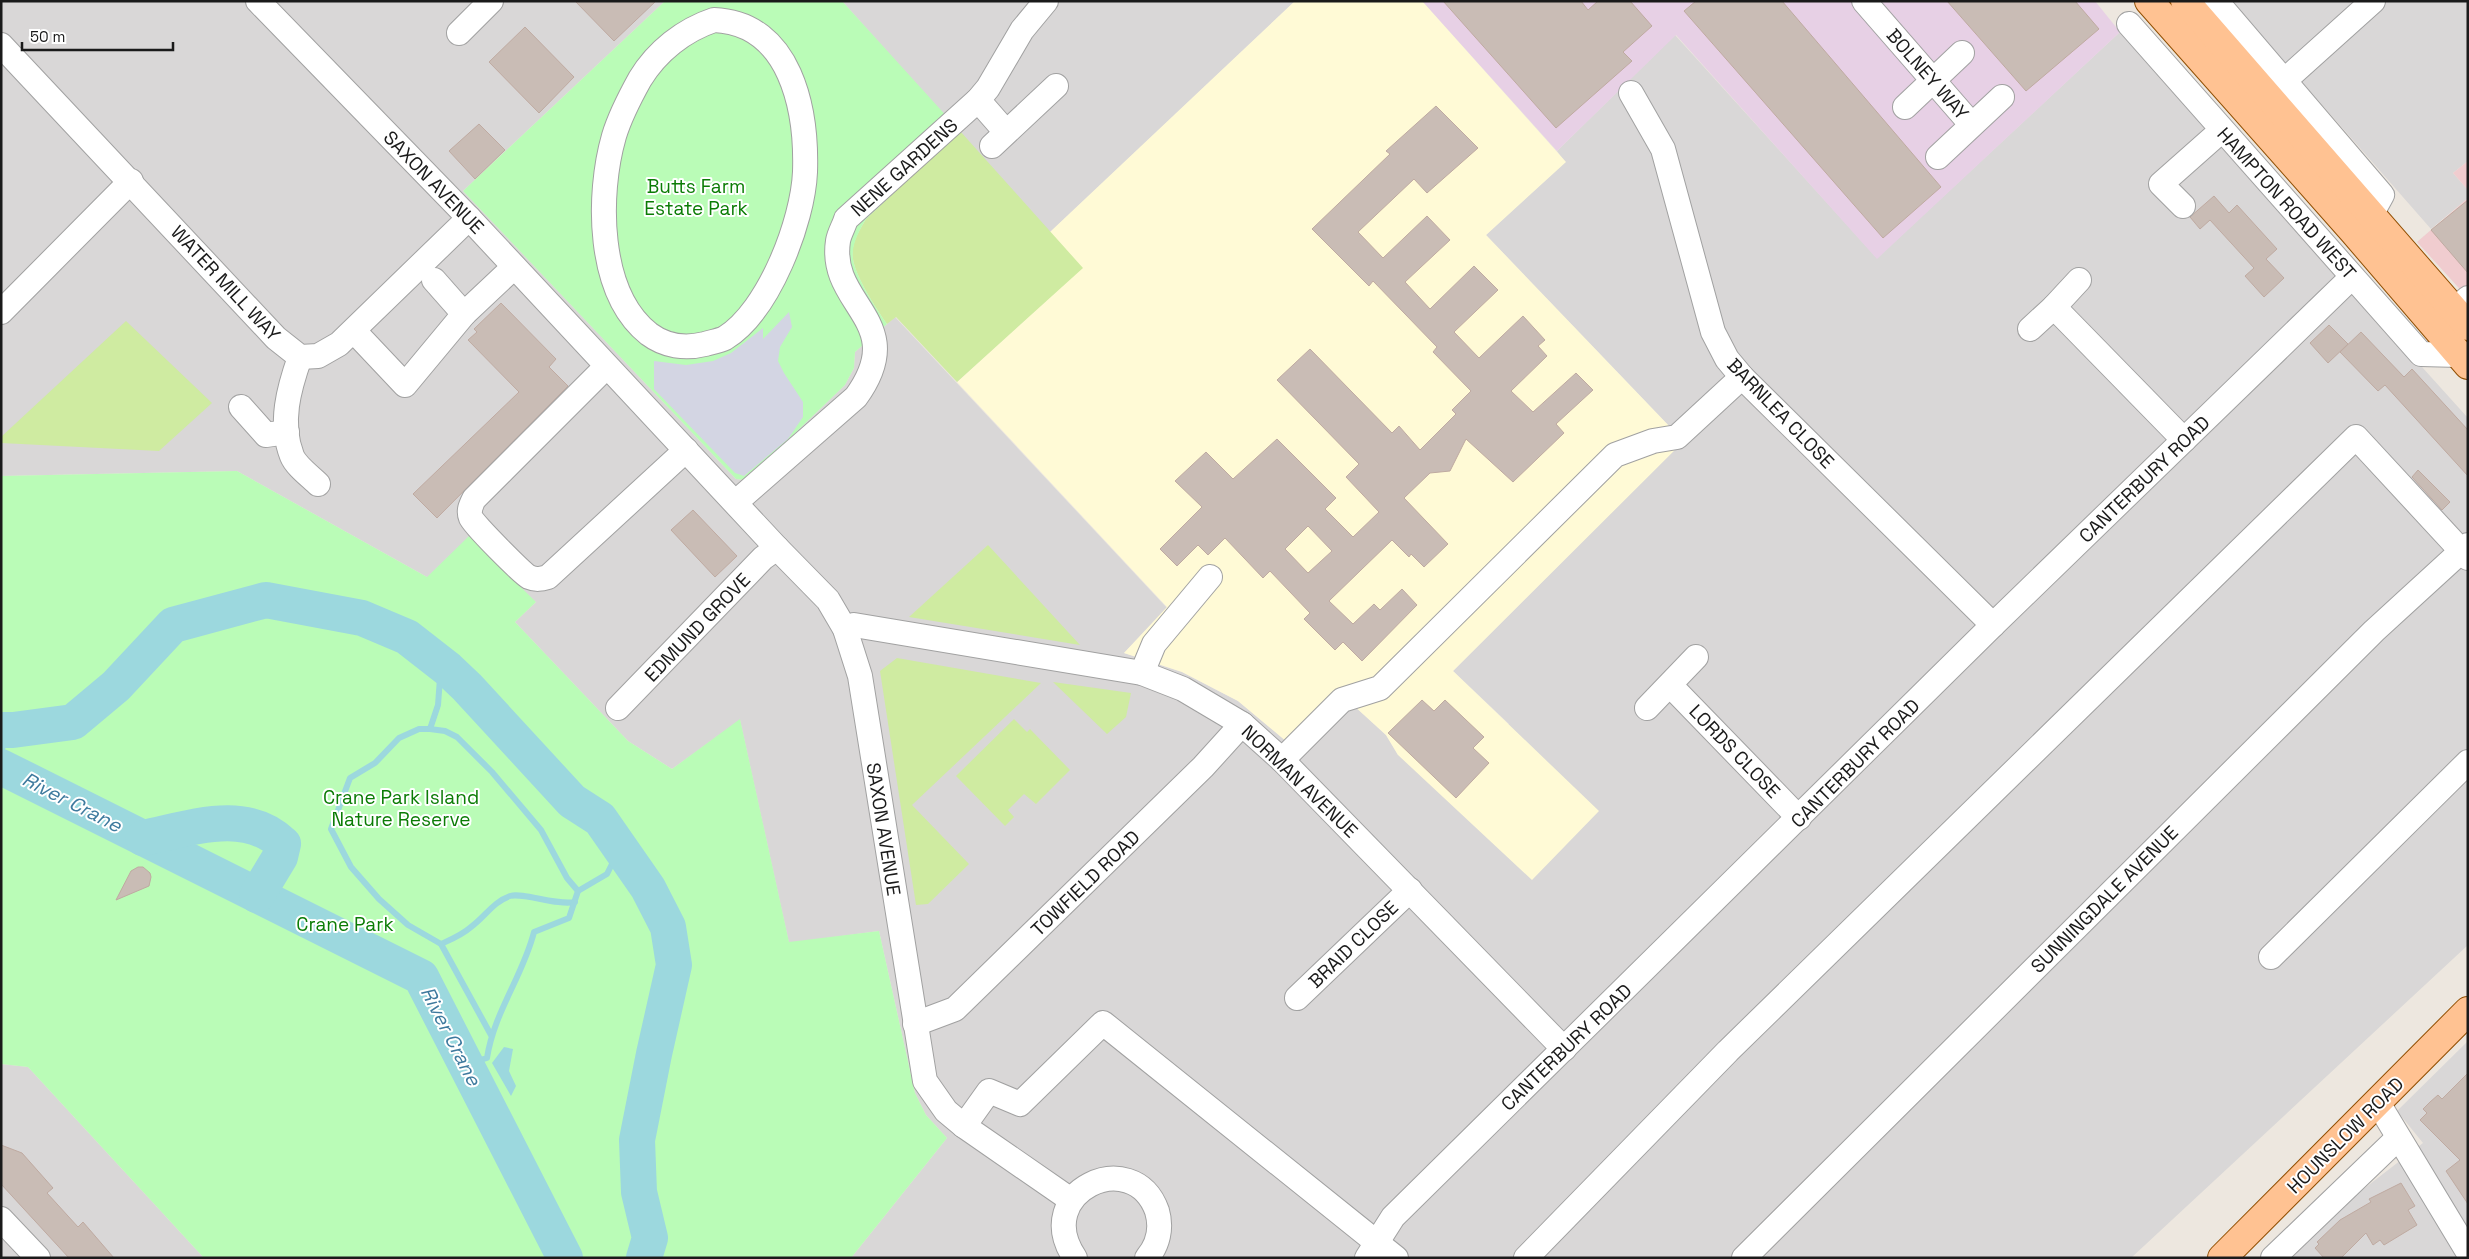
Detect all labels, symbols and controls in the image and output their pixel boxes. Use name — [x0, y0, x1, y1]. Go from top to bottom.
scale bar — [22, 20, 174, 52]
street label: BOLNEY WAY — [1881, 23, 1974, 126]
text: 50 m — [30, 27, 65, 46]
street label: NENE GARDENS — [846, 113, 963, 222]
street label: HAMPTON ROAD WEST — [2212, 122, 2362, 285]
street label: SAXON AVENUE — [378, 125, 489, 239]
park label: Butts Farm Estate Park — [644, 174, 748, 221]
street label: WATER MILL WAY — [165, 220, 286, 347]
street label: BARNLEA CLOSE — [1722, 353, 1840, 474]
street label: CANTERBURY ROAD — [2074, 410, 2215, 548]
street label: EDMUND GROVE — [639, 568, 756, 687]
street label: CANTERBURY ROAD — [1785, 693, 1925, 833]
street label: LORDS CLOSE — [1684, 699, 1786, 804]
street label: NORMAN AVENUE — [1236, 719, 1363, 843]
street label: SAXON AVENUE — [861, 761, 906, 898]
water label: River Crane — [18, 766, 127, 839]
park label: Crane Park Island Nature Reserve — [323, 785, 479, 832]
street label: SUNNINGDALE AVENUE — [2025, 820, 2183, 978]
street label: TOWFIELD ROAD — [1025, 825, 1145, 942]
street label: BRAID CLOSE — [1303, 895, 1404, 994]
park label: Crane Park — [296, 912, 394, 937]
street label: CANTERBURY ROAD — [1496, 978, 1637, 1116]
water label: River Crane — [415, 982, 488, 1091]
street label: HOUNSLOW ROAD — [2282, 1072, 2409, 1199]

